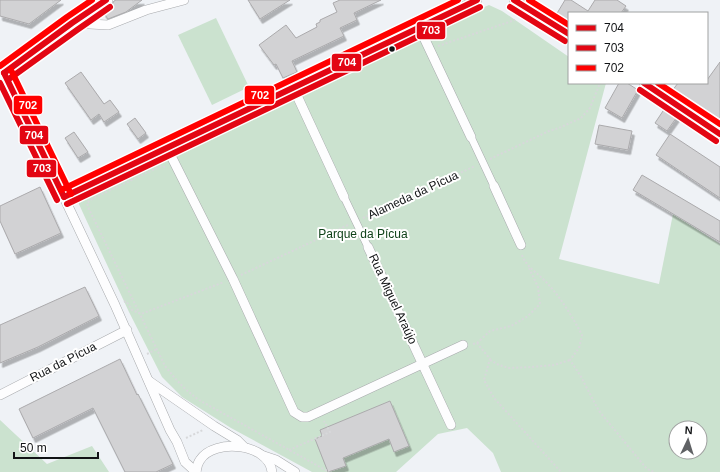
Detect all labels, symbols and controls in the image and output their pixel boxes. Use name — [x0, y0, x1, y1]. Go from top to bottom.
legend — [568, 12, 708, 84]
line badge: 703 — [416, 21, 446, 40]
text: 704 — [604, 21, 624, 35]
text: 703 — [422, 24, 440, 36]
text: 703 — [604, 41, 624, 55]
unlabelled marker — [387, 44, 397, 54]
line badge: 704 — [331, 53, 362, 72]
text: 704 — [338, 56, 357, 68]
text: 702 — [604, 61, 624, 75]
line badge: 702 — [244, 85, 275, 105]
text: 702 — [251, 89, 269, 101]
line badge: 702 — [13, 95, 43, 115]
text: 702 — [19, 99, 37, 111]
line badge: 704 — [19, 125, 49, 145]
text: 704 — [25, 129, 44, 141]
line badge: 703 — [26, 159, 57, 178]
text: 703 — [33, 162, 51, 174]
street label: Alameda da Pícua — [366, 168, 461, 222]
park label: Parque da Pícua — [318, 227, 408, 241]
street label: Rua Miguel Araújo — [366, 252, 420, 347]
street label: Rua da Pícua — [27, 339, 99, 385]
north arrow — [668, 420, 708, 460]
text: N — [684, 424, 693, 436]
scale bar — [14, 434, 98, 460]
text: 50 m — [20, 441, 47, 455]

